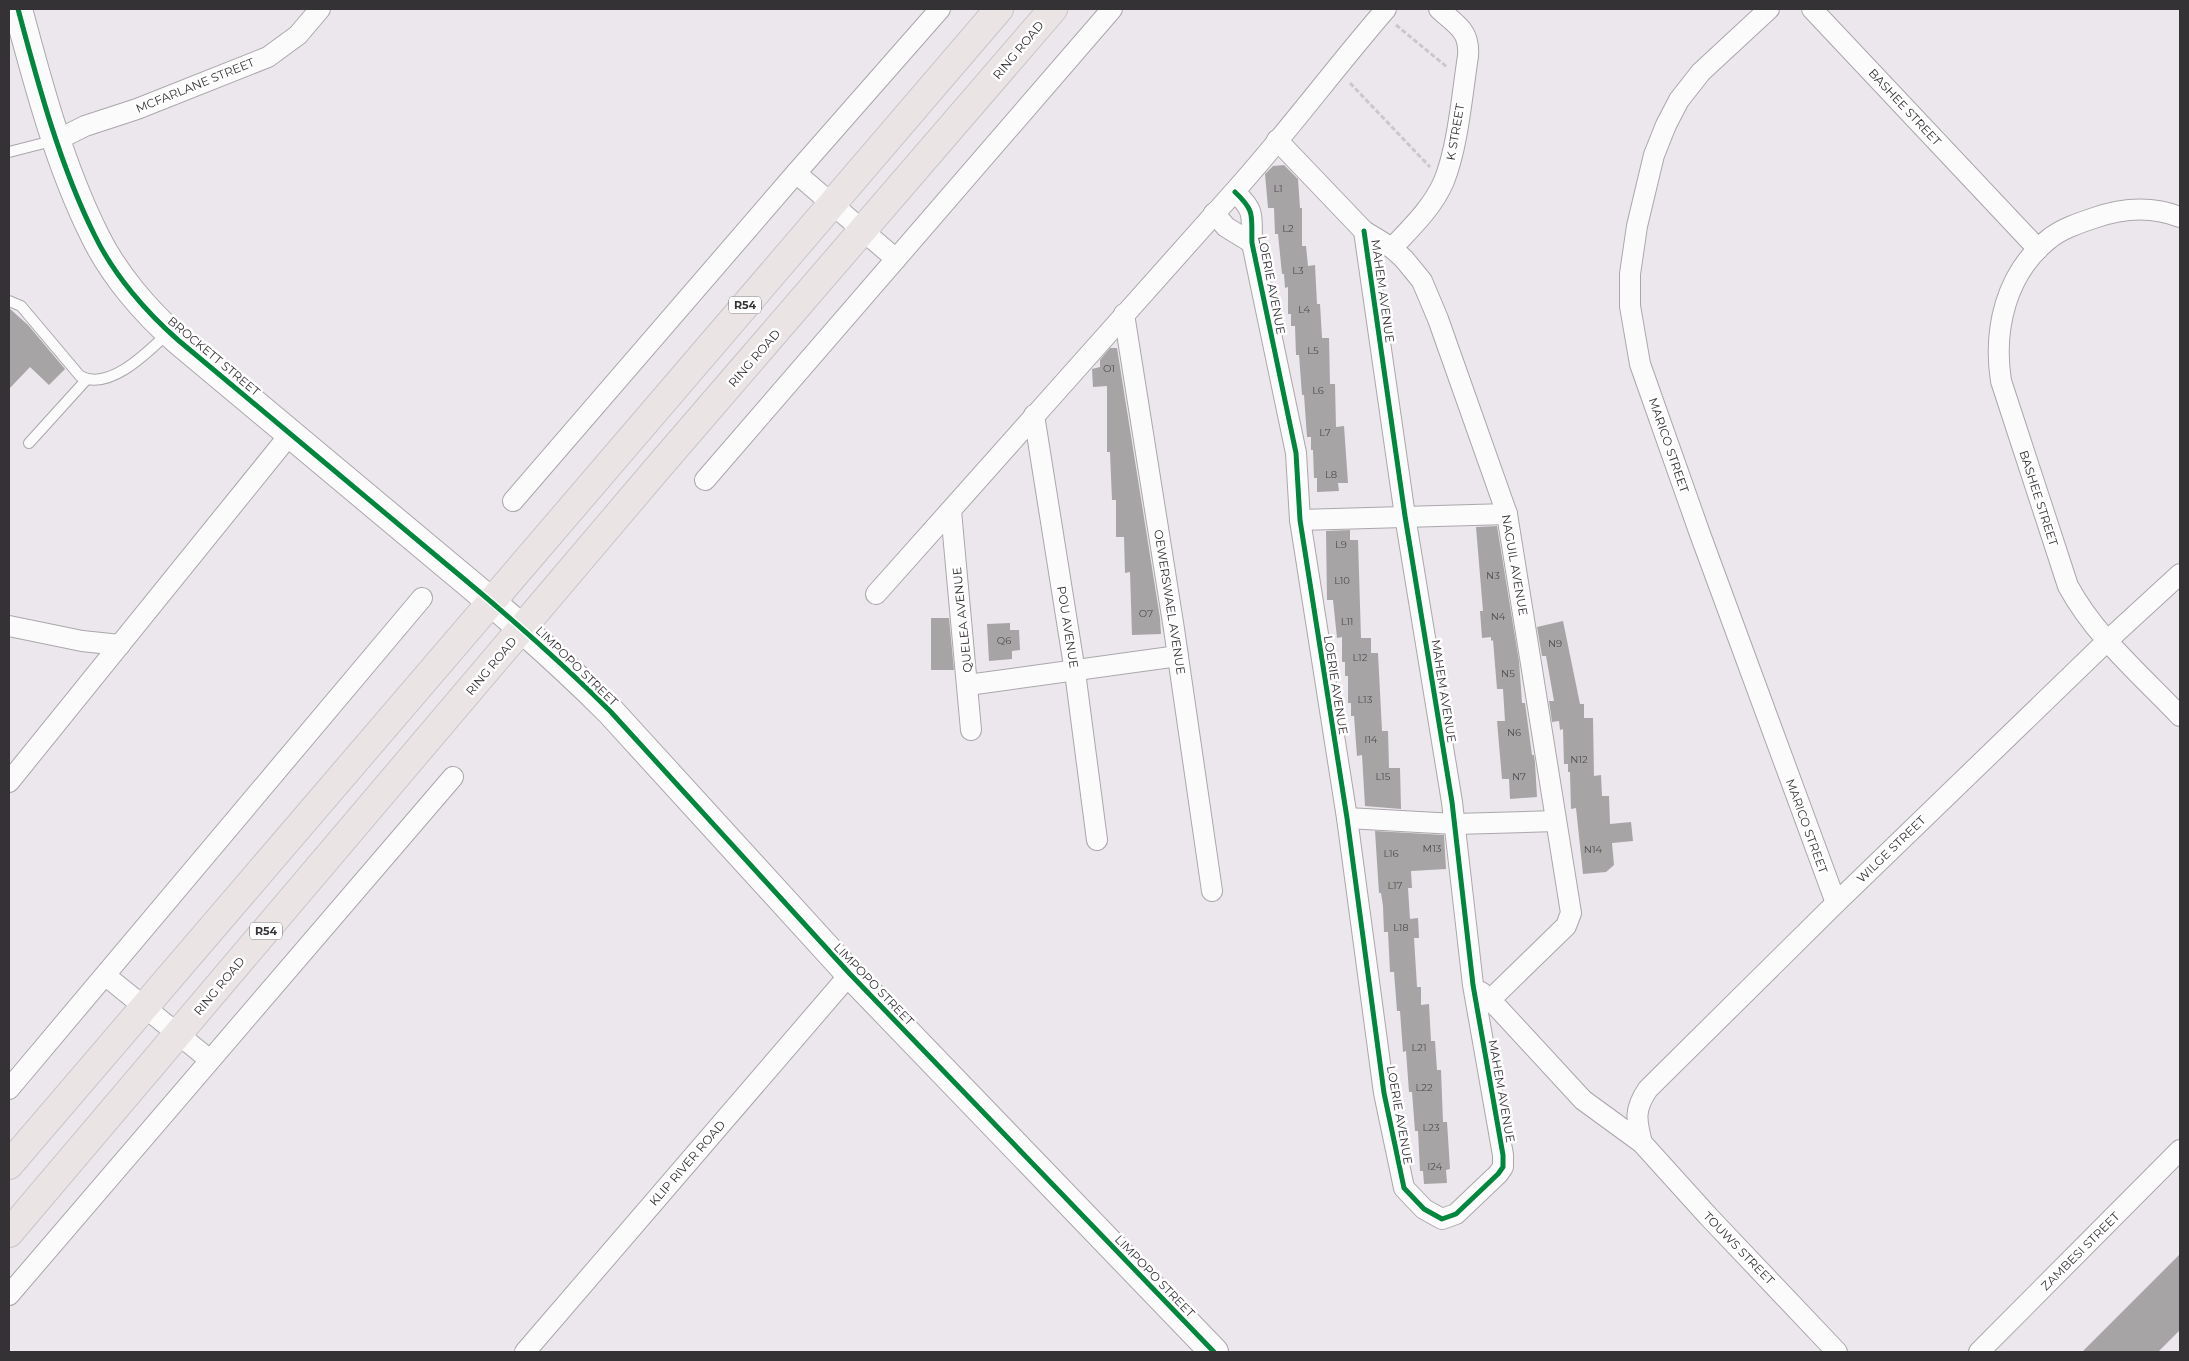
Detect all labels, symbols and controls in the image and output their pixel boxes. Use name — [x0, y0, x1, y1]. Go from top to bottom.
street label: RING ROAD — [989, 18, 1047, 82]
street label: MCFARLANE STREET — [133, 54, 257, 116]
street label: BASHEE STREET — [1866, 65, 1945, 149]
street label: K STREET — [1443, 102, 1467, 162]
house number: L1 — [1273, 182, 1283, 195]
house number: L2 — [1282, 222, 1294, 235]
street label: LOERIE AVENUE — [1255, 234, 1289, 336]
street label: MAHEM AVENUE — [1368, 238, 1398, 344]
house number: L3 — [1292, 264, 1304, 277]
road number: R54 — [729, 296, 761, 314]
house number: L4 — [1298, 303, 1310, 316]
street label: BROCKETT STREET — [165, 313, 263, 399]
street label: RING ROAD — [725, 326, 783, 390]
house number: L5 — [1307, 344, 1319, 357]
house number: O1 — [1103, 362, 1115, 375]
house number: L6 — [1312, 384, 1324, 397]
street label: MARICO STREET — [1646, 396, 1692, 495]
house number: L7 — [1319, 426, 1331, 439]
street label: BASHEE STREET — [2016, 448, 2062, 548]
house number: L8 — [1325, 468, 1337, 481]
street label: NAGUIL AVENUE — [1499, 513, 1531, 617]
street label: OEWERSWAEL AVENUE — [1151, 528, 1189, 676]
house number: L9 — [1335, 538, 1347, 551]
street label: QUELEA AVENUE — [949, 566, 975, 674]
house number: N3 — [1486, 569, 1500, 582]
house number: L10 — [1334, 574, 1350, 587]
street label: POU AVENUE — [1054, 585, 1082, 669]
house number: O7 — [1139, 607, 1153, 620]
house number: N4 — [1491, 610, 1506, 623]
house number: L11 — [1341, 615, 1353, 628]
street label: LIMPOPO STREET — [533, 623, 621, 709]
street label: RING ROAD — [462, 634, 520, 698]
house number: Q6 — [997, 634, 1011, 647]
street label: LOERIE AVENUE — [1321, 634, 1351, 736]
house number: N9 — [1548, 637, 1562, 650]
street label: MAHEM AVENUE — [1428, 638, 1460, 744]
house number: L12 — [1353, 651, 1368, 664]
house number: N5 — [1501, 667, 1515, 680]
house number: L13 — [1358, 693, 1373, 706]
house number: N6 — [1507, 726, 1521, 739]
house number: l14 — [1365, 733, 1378, 746]
house number: N12 — [1570, 753, 1588, 766]
house number: L15 — [1376, 770, 1391, 783]
house number: N7 — [1512, 770, 1526, 783]
street label: MARICO STREET — [1783, 777, 1831, 875]
street label: WILGE STREET — [1853, 812, 1929, 886]
house number: M13 — [1423, 842, 1442, 855]
house number: N14 — [1584, 843, 1603, 856]
house number: L16 — [1383, 847, 1399, 860]
house number: L17 — [1387, 879, 1403, 892]
house number: L18 — [1393, 921, 1409, 934]
road number: R54 — [250, 922, 282, 939]
street label: LIMPOPO STREET — [831, 940, 917, 1028]
street label: RING ROAD — [190, 954, 248, 1018]
street label: MAHEM AVENUE — [1486, 1038, 1518, 1144]
house number: L21 — [1411, 1041, 1427, 1054]
street label: LOERIE AVENUE — [1384, 1064, 1416, 1166]
house number: L22 — [1415, 1081, 1433, 1094]
street label: KLIP RIVER ROAD — [646, 1117, 728, 1209]
house number: L23 — [1422, 1121, 1440, 1134]
house number: l24 — [1428, 1160, 1443, 1173]
street label: TOUWS STREET — [1700, 1208, 1778, 1288]
street label: ZAMBESI STREET — [2038, 1209, 2122, 1293]
street label: LIMPOPO STREET — [1112, 1232, 1198, 1320]

